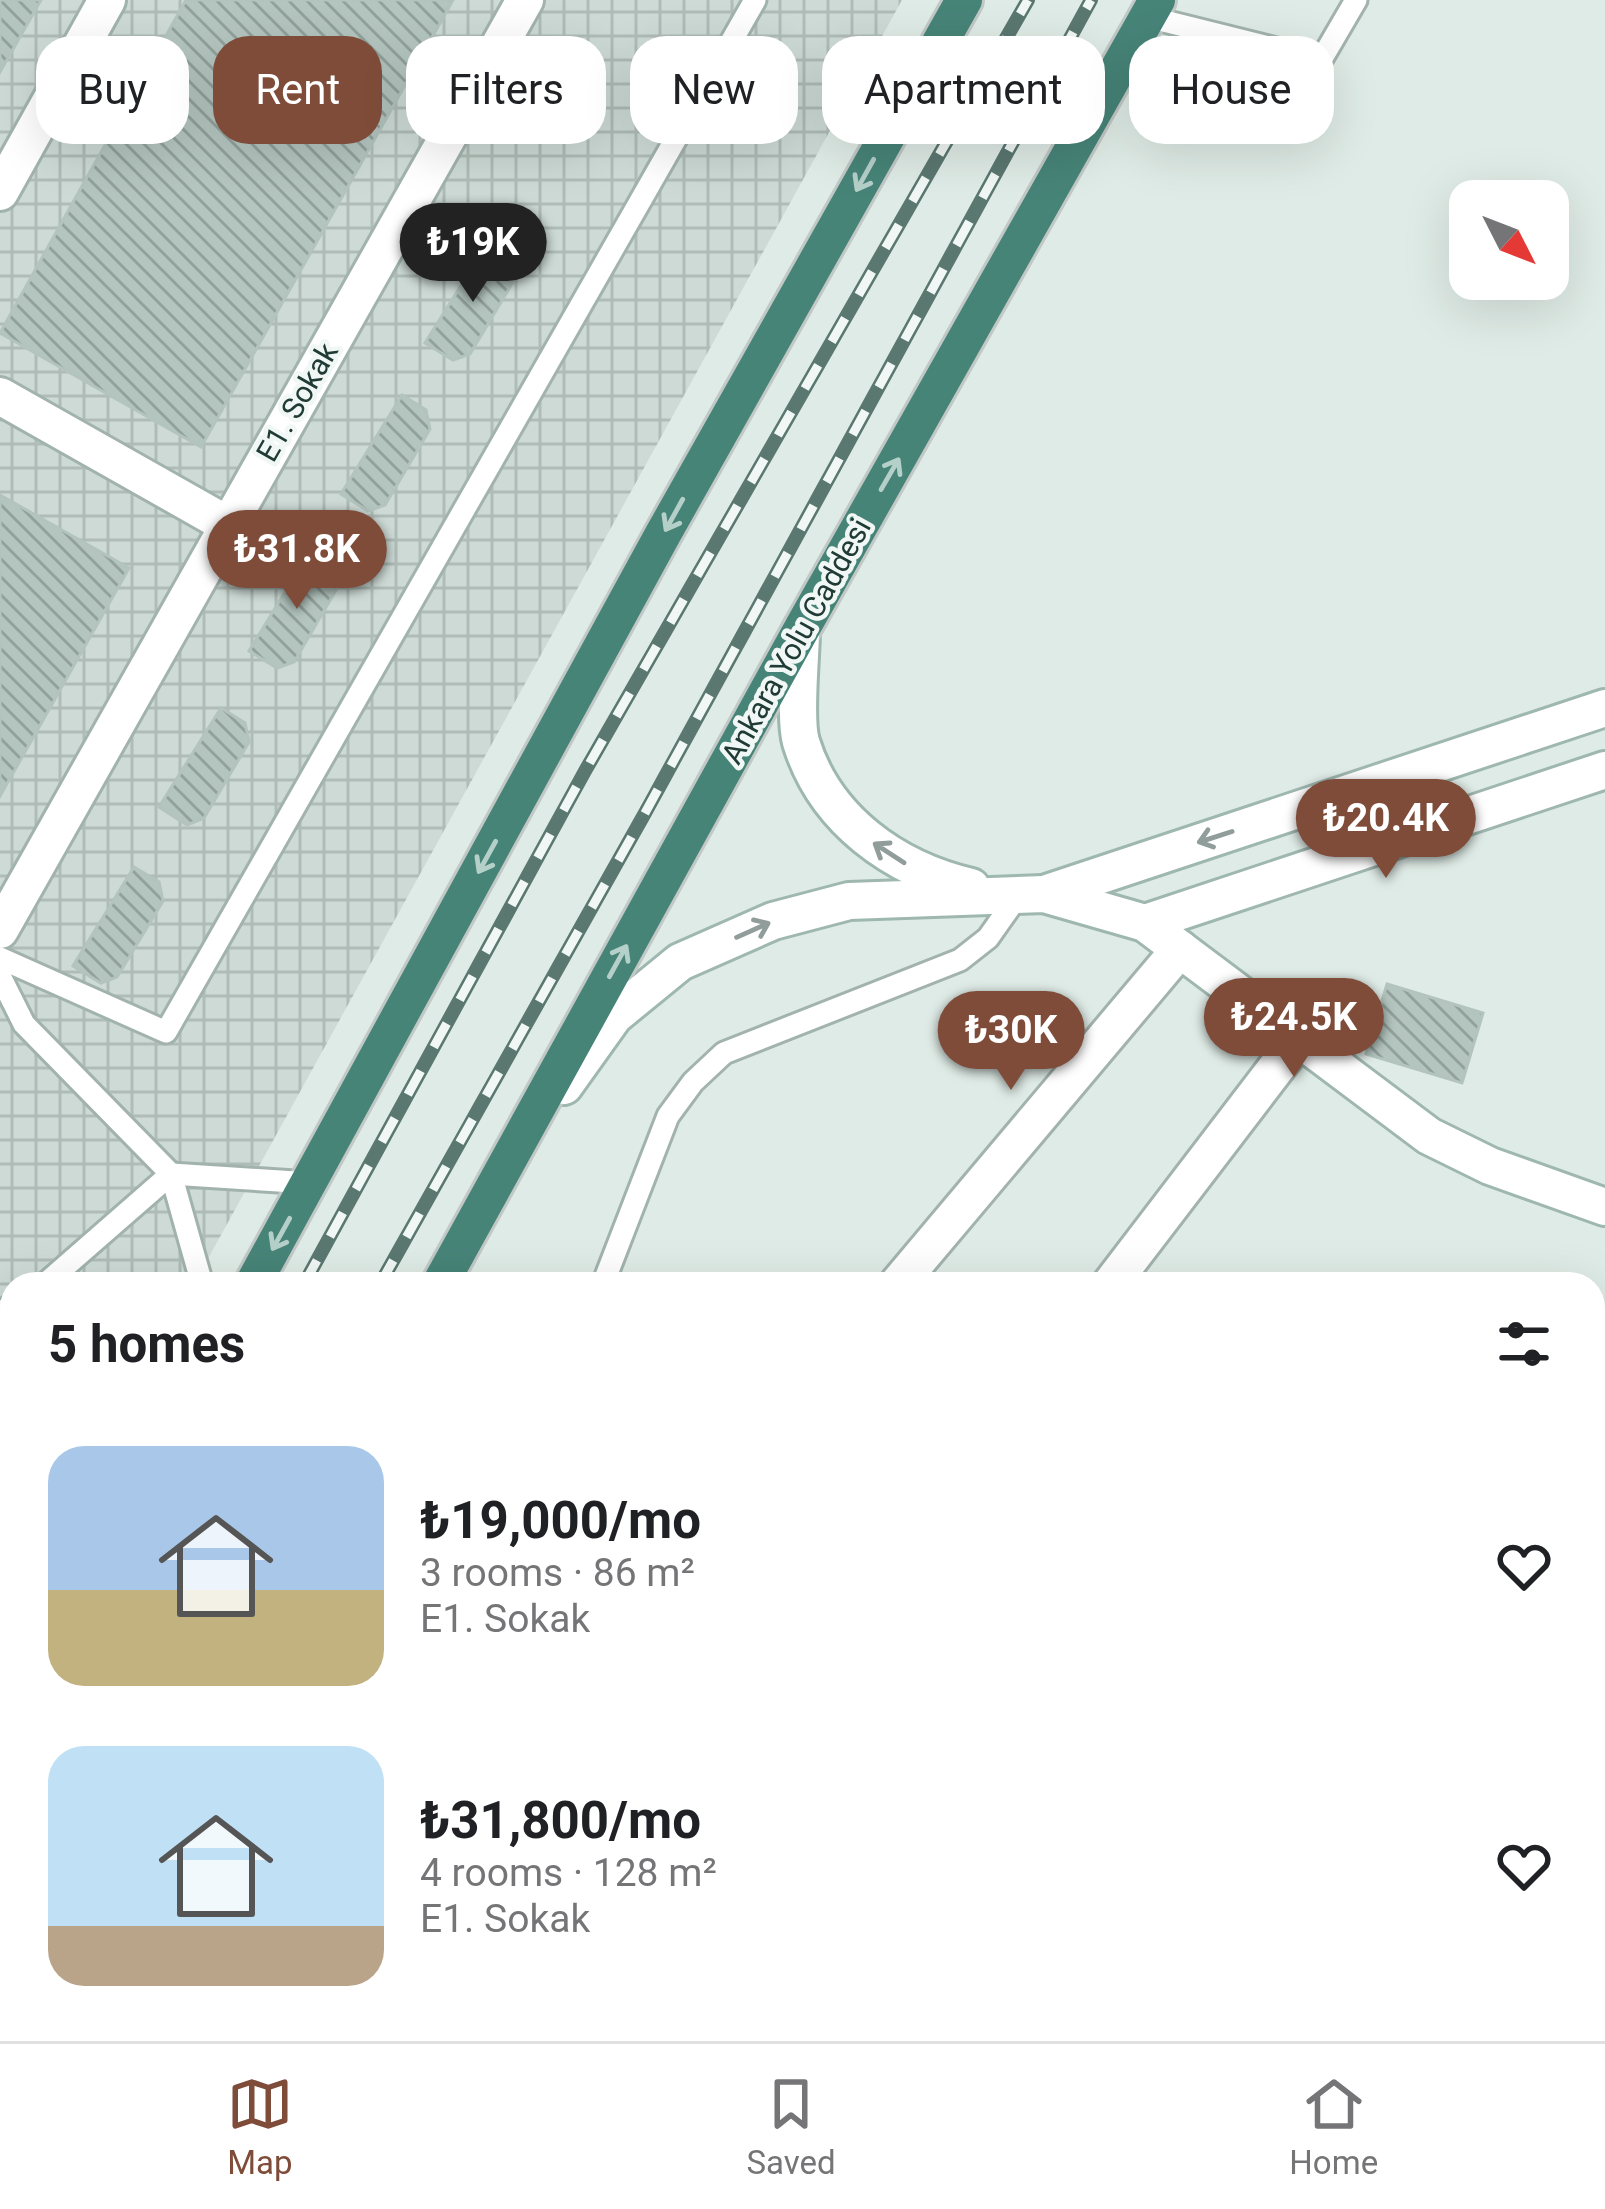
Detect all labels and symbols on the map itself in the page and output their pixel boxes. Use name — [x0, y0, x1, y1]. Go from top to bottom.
one-way arrow — [853, 157, 877, 192]
north arrow — [1449, 180, 1569, 300]
pin: ₺19K — [402, 203, 544, 305]
street label: E1. Sokak — [249, 336, 345, 467]
one-way arrow — [878, 457, 902, 492]
one-way arrow — [661, 496, 685, 531]
pin: ₺31.8K — [199, 510, 395, 612]
street label: Ankara Yolu Caddesi — [714, 512, 878, 770]
pin: ₺20.4K — [1288, 779, 1484, 881]
one-way arrow — [1197, 828, 1234, 849]
one-way arrow — [475, 839, 498, 874]
one-way arrow — [873, 841, 907, 865]
one-way arrow — [734, 917, 770, 939]
one-way arrow — [607, 944, 630, 979]
pin: ₺24.5K — [1196, 978, 1392, 1080]
pin: ₺30K — [940, 991, 1082, 1093]
one-way arrow — [269, 1215, 292, 1250]

